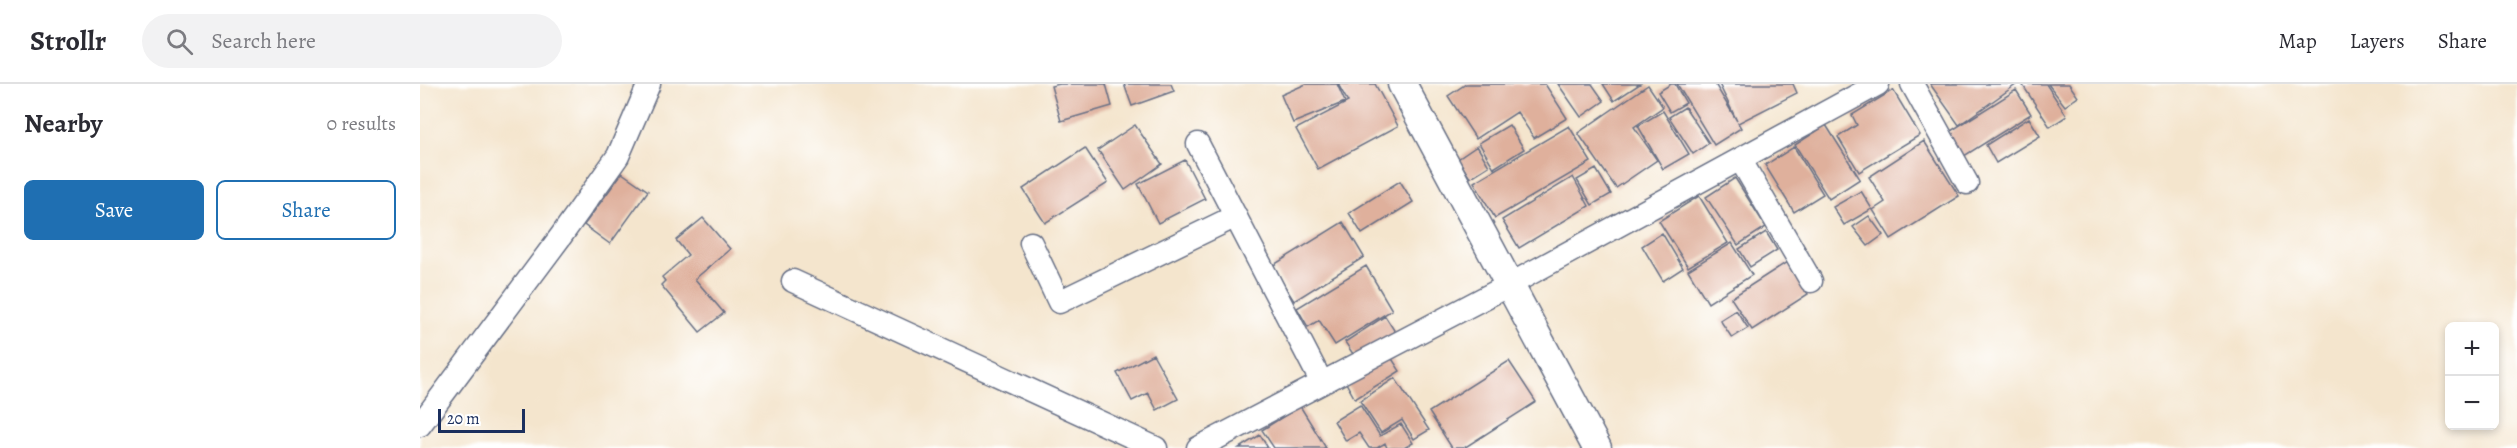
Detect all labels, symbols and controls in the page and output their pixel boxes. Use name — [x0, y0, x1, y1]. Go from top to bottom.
search box — [142, 14, 562, 68]
text: Strollr — [30, 22, 106, 60]
icon: search — [163, 25, 196, 58]
text: Search here — [211, 26, 316, 56]
text: Map — [2278, 27, 2317, 55]
text: Layers — [2350, 27, 2405, 55]
text: Share — [2438, 27, 2487, 55]
text: Nearby — [24, 106, 103, 141]
text: 0 results — [327, 110, 396, 137]
button: Save — [24, 180, 204, 240]
button: Share — [216, 180, 396, 240]
map controls — [2445, 322, 2499, 430]
button: + — [2445, 322, 2499, 376]
button: − — [2445, 376, 2499, 430]
scale bar — [438, 406, 525, 434]
text: 20 m — [447, 408, 480, 430]

